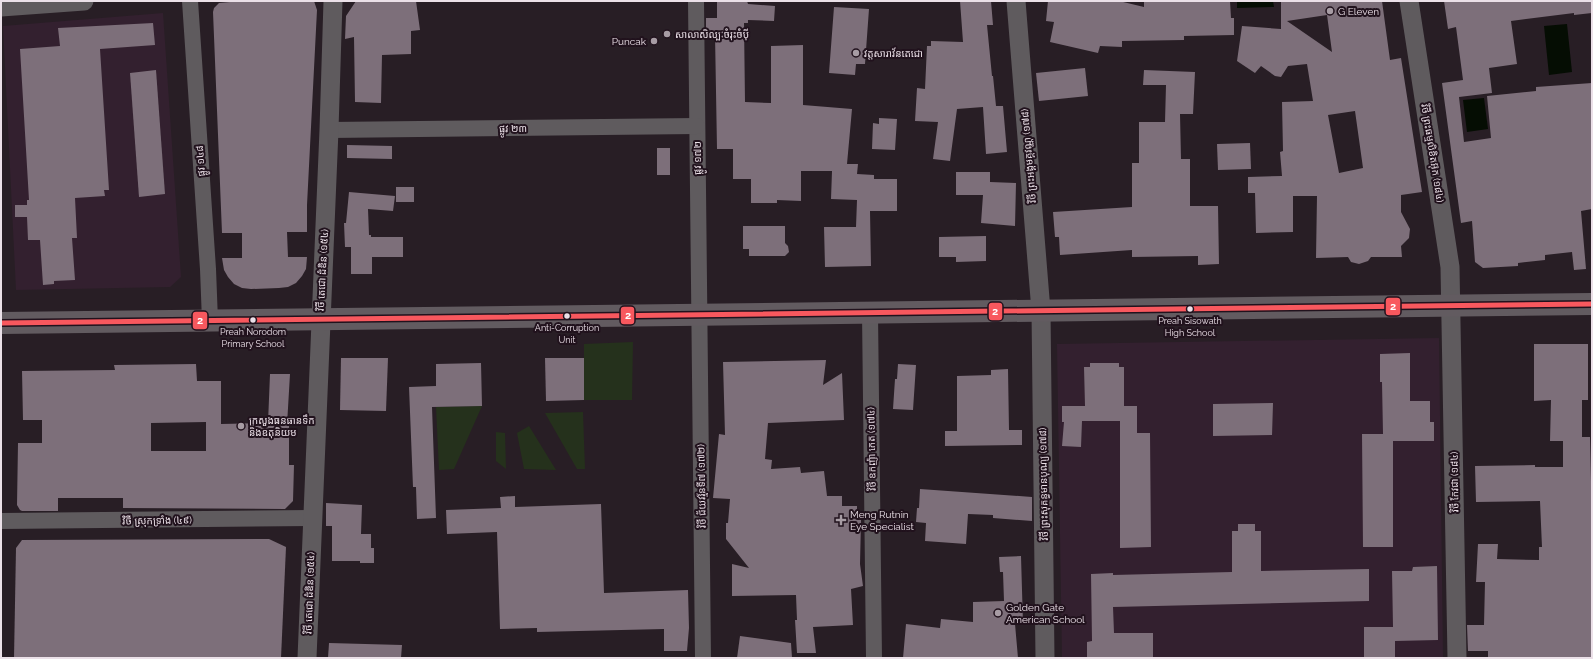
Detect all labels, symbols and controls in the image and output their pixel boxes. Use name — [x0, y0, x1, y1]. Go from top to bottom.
marker: G Eleven — [1325, 6, 1335, 16]
place label: G Eleven — [1338, 6, 1379, 17]
place label: សាលាសិល្បៈចំរុះចំប៉ី — [675, 28, 749, 41]
marker: សាលាសិល្បៈចំរុះចំប៉ី — [662, 29, 672, 39]
place label: Puncak — [612, 36, 647, 47]
marker: Puncak — [649, 36, 659, 46]
place label: វត្តសារាវ័នតេជោ — [864, 47, 923, 60]
marker: វត្តសារាវ័នតេជោ — [851, 48, 861, 58]
street label: វិថី ព្រះធម្មលិខិតអ៊ុក (១៨៤) — [1418, 103, 1447, 204]
street label: វិថី ព្រះអង្គមគ្គវណ្ណ (១៧៨) — [1018, 108, 1039, 204]
street label: ផ្លូវ ២៣ — [499, 123, 527, 138]
street label: ផ្លូវ ១៧២ — [692, 141, 707, 175]
street label: ផ្លូវ ១៤៨ — [194, 145, 211, 177]
street label: វិថី តេជោ ដំឌិន (១៥៤) — [314, 228, 330, 311]
line badge: 2 — [1385, 297, 1401, 316]
text: 2 — [1390, 300, 1396, 313]
line badge: 2 — [988, 302, 1003, 321]
marker: Preah Sisowath High School — [1185, 304, 1195, 314]
text: 2 — [992, 305, 998, 318]
line badge: 2 — [620, 306, 635, 325]
text: 2 — [625, 309, 631, 322]
line badge: 2 — [192, 311, 208, 330]
marker: Anti-Corruption Unit — [562, 311, 572, 321]
text: 2 — [197, 314, 203, 327]
marker: Preah Norodom Primary School — [248, 315, 258, 325]
place label: Preah Sisowath High School — [1158, 316, 1222, 338]
place label: Anti-Corruption Unit — [535, 323, 599, 345]
place label: Preah Norodom Primary School — [220, 327, 286, 349]
street label: វិថី ឧកញ៉ា កេត (១៧៤) — [864, 407, 879, 491]
place label: ក្រសួងធនធានទឹក និងឧតុនិយម — [249, 414, 315, 439]
marker: ក្រសួងធនធានទឹក និងឧតុនិយម — [236, 421, 246, 431]
street label: វិថី ព្រះសុគន្ធមានបុណ្យ (១៧៨) — [1036, 427, 1051, 541]
street label: វិថី ជ័យវរ្ម័នទី៧ (១៧២) — [694, 444, 709, 528]
street label: វិថី កែវជា (១៨៤) — [1447, 451, 1461, 513]
place label: Meng Rutnin Eye Specialist — [850, 509, 915, 532]
street label: វិថី ស្រុកទ្រាំង (៤៩) — [122, 513, 192, 528]
marker: Meng Rutnin Eye Specialist — [835, 514, 847, 526]
street label: វិថី តេជោ ដំឌិន (១៥៤) — [301, 551, 316, 634]
place label: Golden Gate American School — [1006, 602, 1085, 625]
marker: Golden Gate American School — [993, 608, 1003, 618]

